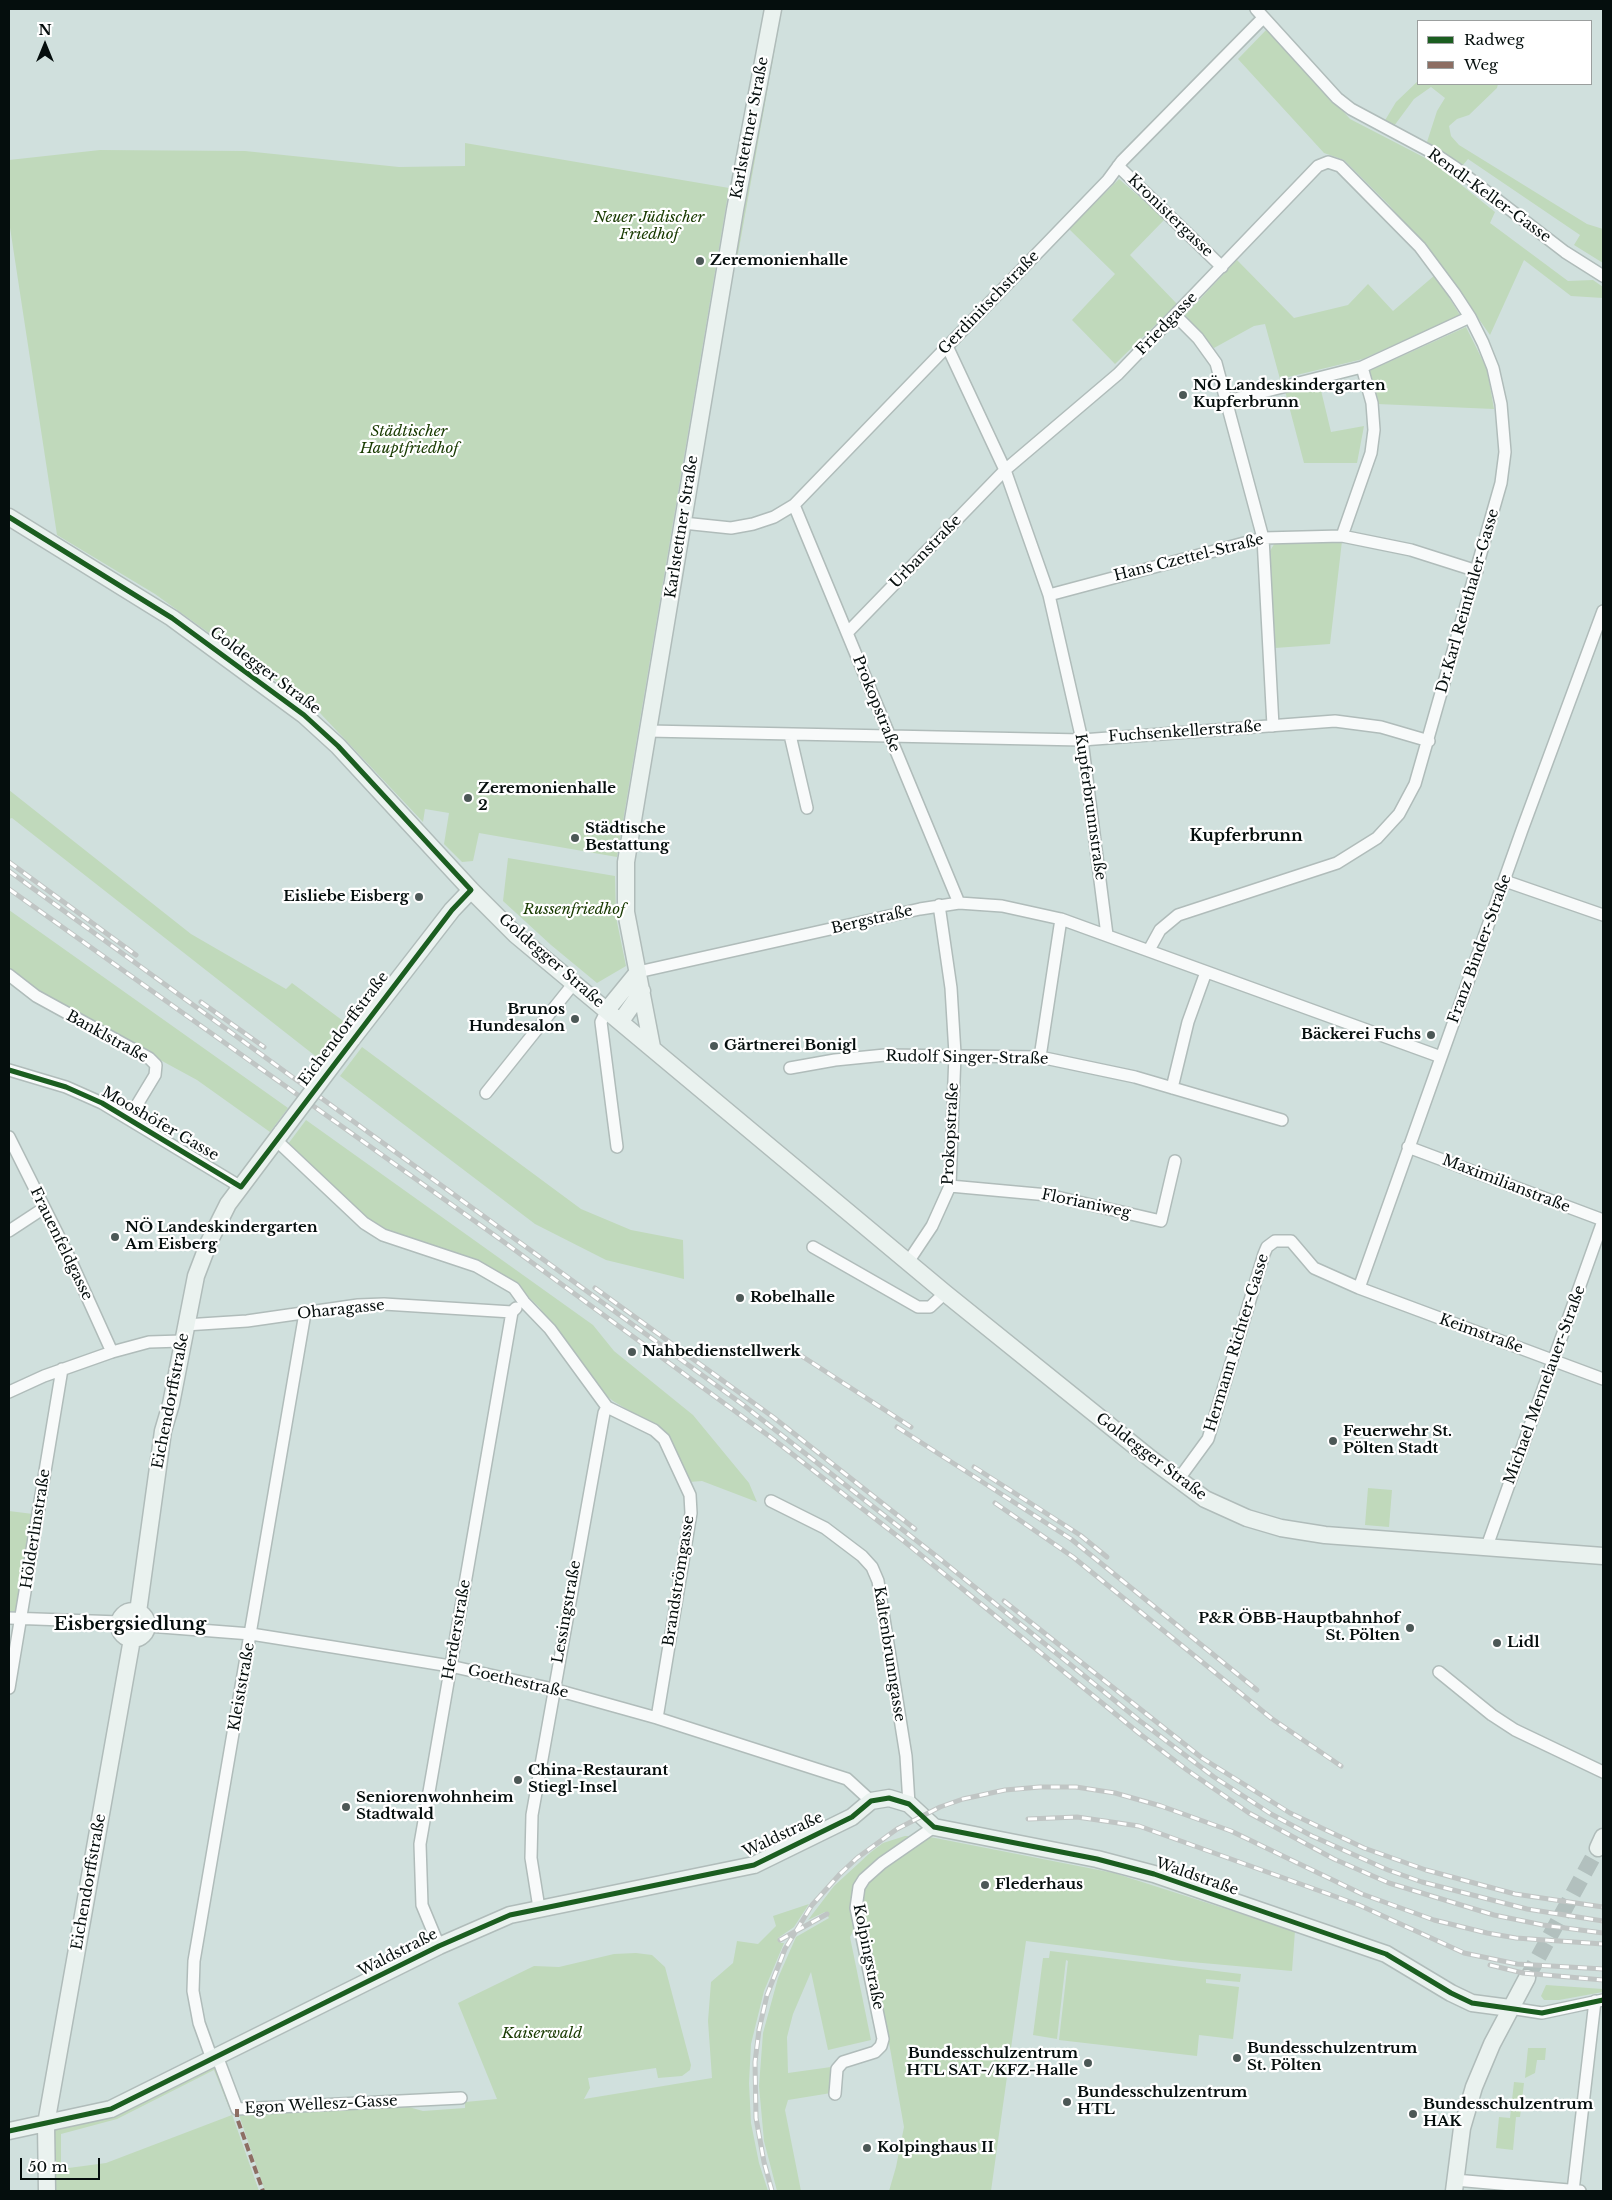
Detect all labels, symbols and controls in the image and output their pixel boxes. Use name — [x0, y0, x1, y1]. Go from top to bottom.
north arrow — [20, 20, 70, 70]
legend — [1417, 20, 1592, 85]
text: N — [38, 21, 52, 39]
text: Radweg — [1464, 30, 1524, 49]
street label: Karlstettner Straße — [727, 55, 773, 201]
text: Weg — [1464, 55, 1498, 74]
street label: Rendl-Keller-Gasse — [1424, 145, 1554, 247]
street label: Kronistergasse — [1124, 171, 1216, 261]
park label: Neuer Jüdischer Friedhof — [594, 209, 704, 244]
street label: Gerdinitschstraße — [935, 247, 1043, 359]
place label: Zeremonienhalle — [710, 252, 848, 270]
marker: Zeremonienhalle — [694, 255, 706, 267]
street label: Friedgasse — [1133, 289, 1201, 359]
place label: NÖ Landeskindergarten Kupferbrunn — [1193, 377, 1386, 412]
marker: NÖ Landeskindergarten Kupferbrunn — [1177, 389, 1189, 401]
park label: Städtischer Hauptfriedhof — [360, 423, 458, 458]
street label: Karlstettner Straße — [662, 454, 702, 600]
street label: Dr.Karl Reinthaler-Gasse — [1433, 507, 1503, 695]
street label: Urbanstraße — [887, 512, 965, 592]
street label: Hans Czettel-Straße — [1112, 531, 1266, 585]
street label: Goldegger Straße — [206, 623, 324, 719]
street label: Prokopstraße — [848, 653, 904, 755]
street label: Fuchsenkellerstraße — [1108, 718, 1262, 746]
street label: Kupferbrunnstraße — [1071, 732, 1109, 882]
place label: Zeremonienhalle 2 — [478, 780, 616, 815]
marker: Zeremonienhalle 2 — [462, 792, 474, 804]
place label: Städtische Bestattung — [585, 820, 669, 855]
district label: Kupferbrunn — [1189, 826, 1303, 846]
marker: Städtische Bestattung — [569, 832, 581, 844]
street label: Franz Binder-Straße — [1445, 872, 1515, 1026]
place label: Eisliebe Eisberg — [283, 888, 409, 906]
marker: Eisliebe Eisberg — [413, 891, 425, 903]
park label: Russenfriedhof — [523, 901, 625, 919]
street label: Bergstraße — [830, 902, 914, 938]
street label: Goldegger Straße — [495, 910, 607, 1012]
street label: Eichendorffstraße — [295, 968, 393, 1090]
place label: Brunos Hundesalon — [469, 1001, 565, 1036]
street label: Banklstraße — [63, 1007, 151, 1067]
marker: Brunos Hundesalon — [569, 1013, 581, 1025]
place label: Bäckerei Fuchs — [1301, 1026, 1421, 1044]
marker: Bäckerei Fuchs — [1425, 1029, 1437, 1041]
place label: Gärtnerei Bonigl — [724, 1037, 857, 1055]
marker: Gärtnerei Bonigl — [708, 1040, 720, 1052]
street label: Rudolf Singer-Straße — [885, 1048, 1049, 1068]
street label: Prokopstraße — [939, 1082, 963, 1186]
street label: Mooshöfer Gasse — [98, 1083, 222, 1165]
street label: Maximilianstraße — [1440, 1151, 1572, 1217]
street label: Frauenfeldgasse — [26, 1185, 96, 1303]
street label: Florianiweg — [1040, 1186, 1132, 1222]
place label: NÖ Landeskindergarten Am Eisberg — [125, 1219, 318, 1254]
marker: NÖ Landeskindergarten Am Eisberg — [109, 1231, 121, 1243]
street label: Hermann Richter-Gasse — [1201, 1252, 1273, 1434]
street label: Michael Memelauer-Straße — [1501, 1283, 1589, 1487]
place label: Robelhalle — [750, 1289, 835, 1307]
marker: Robelhalle — [734, 1292, 746, 1304]
street label: Oharagasse — [296, 1296, 386, 1324]
street label: Keimstraße — [1437, 1311, 1525, 1357]
street label: Eichendorffstraße — [149, 1331, 193, 1471]
place label: Nahbedienstellwerk — [642, 1343, 801, 1361]
marker: Nahbedienstellwerk — [626, 1346, 638, 1358]
street label: Goldegger Straße — [1092, 1409, 1210, 1505]
place label: Feuerwehr St. Pölten Stadt — [1343, 1423, 1452, 1458]
marker: Feuerwehr St. Pölten Stadt — [1327, 1435, 1339, 1447]
street label: Hölderlinstraße — [18, 1468, 54, 1590]
street label: Brandströmgasse — [660, 1514, 698, 1648]
street label: Lessingstraße — [549, 1559, 585, 1665]
street label: Herderstraße — [439, 1578, 475, 1682]
street label: Kaltenbrunngasse — [869, 1585, 909, 1723]
place label: P&R ÖBB-Hauptbahnhof St. Pölten — [1198, 1610, 1400, 1645]
district label: Eisbergsiedlung — [54, 1614, 206, 1636]
marker: P&R ÖBB-Hauptbahnhof St. Pölten — [1404, 1622, 1416, 1634]
place label: Lidl — [1507, 1634, 1539, 1652]
marker: Lidl — [1491, 1637, 1503, 1649]
street label: Kleiststraße — [225, 1641, 259, 1733]
street label: Goethestraße — [466, 1662, 570, 1702]
place label: China-Restaurant Stiegl-Insel — [528, 1762, 668, 1797]
marker: China-Restaurant Stiegl-Insel — [512, 1774, 524, 1786]
place label: Seniorenwohnheim Stadtwald — [356, 1789, 514, 1824]
marker: Seniorenwohnheim Stadtwald — [340, 1801, 352, 1813]
street label: Waldstraße — [740, 1809, 826, 1861]
street label: Eichendorffstraße — [68, 1812, 110, 1952]
street label: Waldstraße — [1153, 1854, 1241, 1900]
place label: Flederhaus — [995, 1876, 1083, 1894]
marker: Flederhaus — [979, 1879, 991, 1891]
street label: Kolpingstraße — [849, 1903, 887, 2011]
street label: Waldstraße — [355, 1925, 441, 1981]
park label: Kaiserwald — [502, 2025, 582, 2043]
place label: Bundesschulzentrum St. Pölten — [1247, 2040, 1417, 2075]
place label: Bundesschulzentrum HTL SAT-/KFZ-Halle — [906, 2045, 1078, 2080]
marker: Bundesschulzentrum St. Pölten — [1231, 2052, 1243, 2064]
marker: Bundesschulzentrum HTL SAT-/KFZ-Halle — [1082, 2057, 1094, 2069]
place label: Bundesschulzentrum HTL — [1077, 2084, 1247, 2119]
street label: Egon Wellesz-Gasse — [244, 2092, 398, 2118]
marker: Bundesschulzentrum HTL — [1061, 2096, 1073, 2108]
place label: Bundesschulzentrum HAK — [1423, 2096, 1593, 2131]
marker: Bundesschulzentrum HAK — [1407, 2108, 1419, 2120]
place label: Kolpinghaus II — [877, 2139, 994, 2157]
marker: Kolpinghaus II — [861, 2142, 873, 2154]
scale bar — [22, 2148, 102, 2180]
text: 50 m — [28, 2157, 68, 2176]

